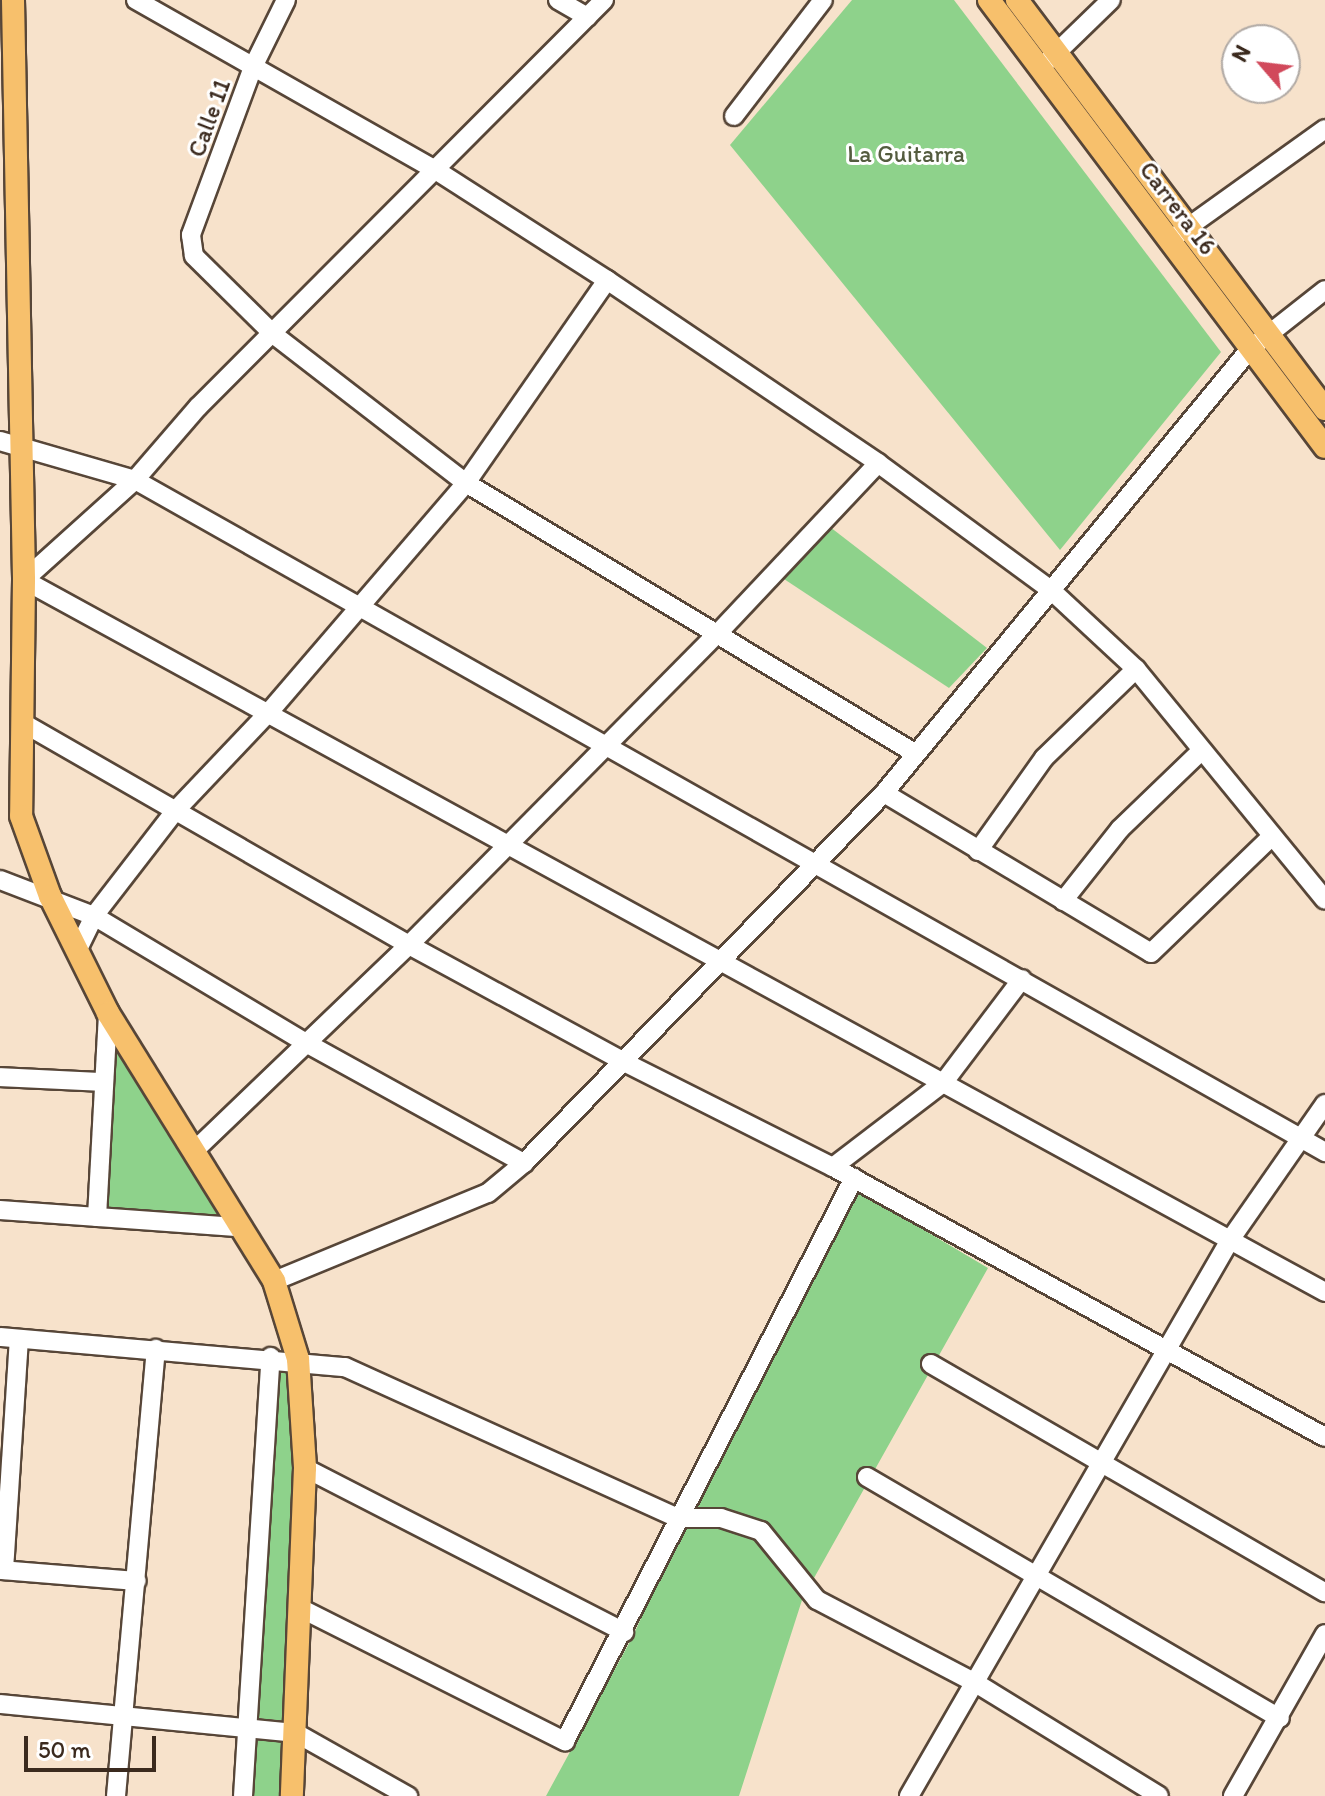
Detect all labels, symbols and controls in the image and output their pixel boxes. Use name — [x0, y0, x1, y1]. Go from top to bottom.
north arrow — [1221, 24, 1301, 104]
text: N — [1226, 41, 1257, 66]
street label: Calle 11 — [182, 75, 236, 161]
park label: La Guitarra — [847, 140, 965, 168]
street label: Carrera 16 — [1134, 156, 1222, 260]
scale bar — [28, 1720, 160, 1770]
text: 50 m — [38, 1735, 91, 1764]

